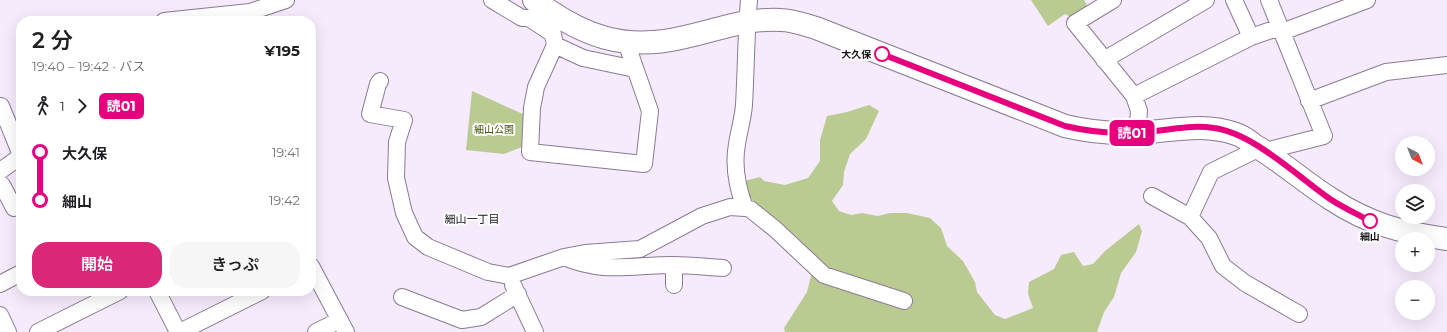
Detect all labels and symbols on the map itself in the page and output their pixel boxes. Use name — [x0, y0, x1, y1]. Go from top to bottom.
marker: 大久保 — [874, 46, 890, 62]
place label: 大久保 — [841, 48, 872, 61]
line badge: 読01 — [1109, 120, 1155, 146]
park label: 細山公園 — [474, 123, 514, 136]
north arrow — [1395, 136, 1435, 176]
district label: 細山一丁目 — [445, 212, 500, 226]
marker: 細山 — [1362, 213, 1378, 229]
place label: 細山 — [1360, 230, 1380, 243]

